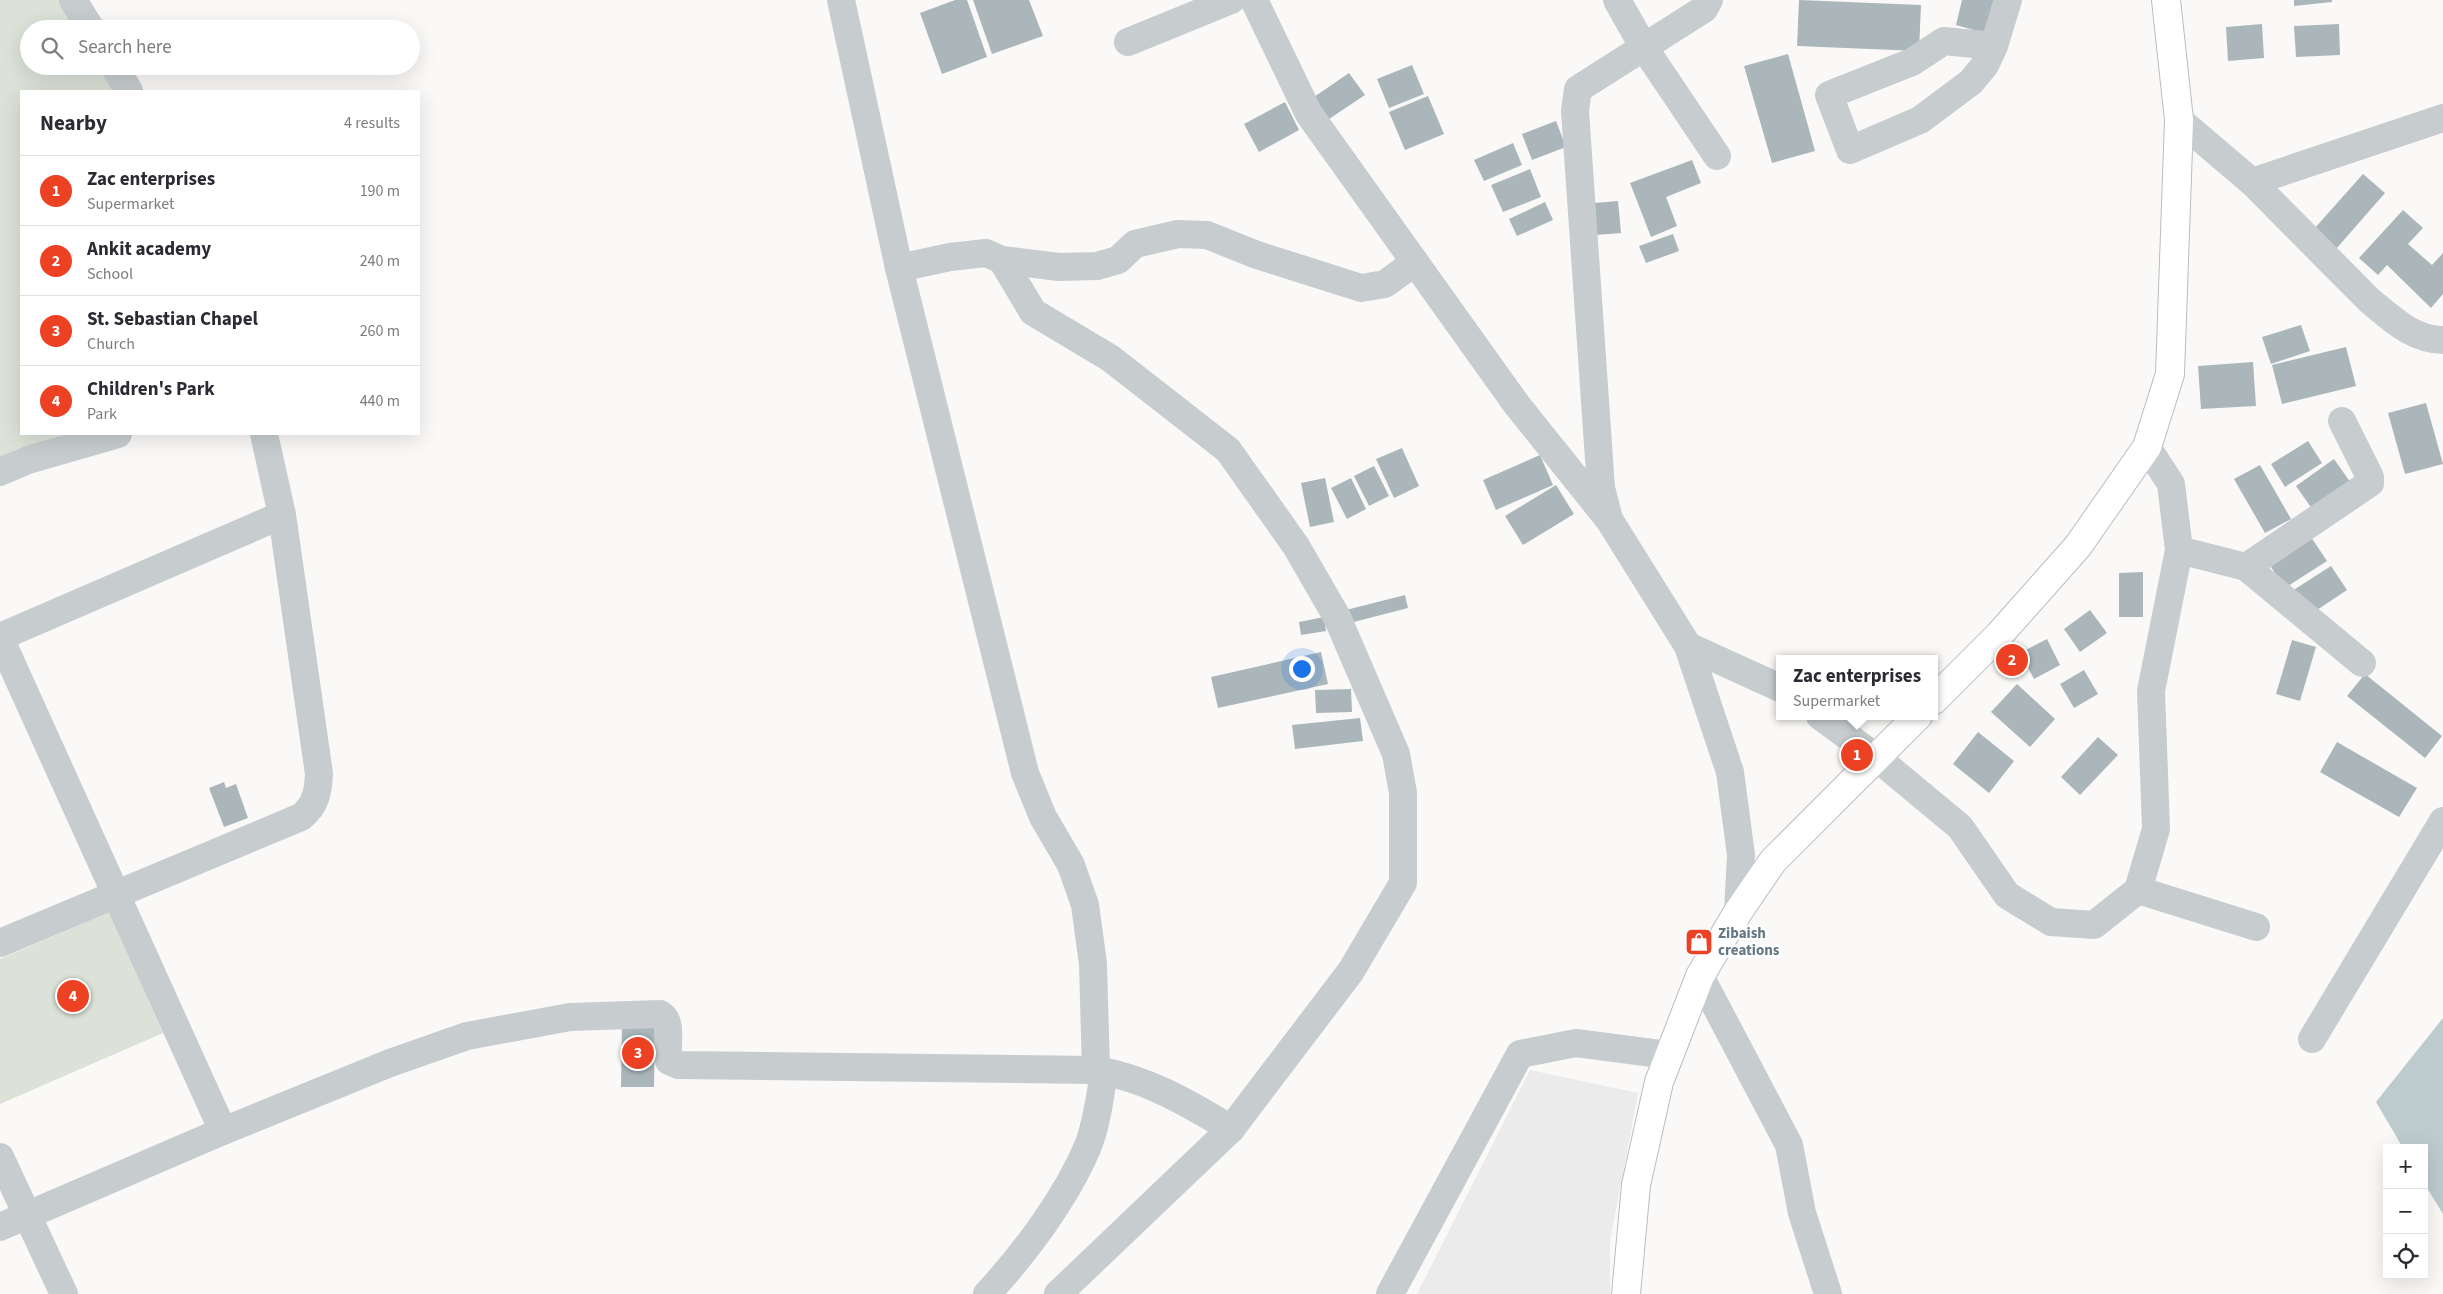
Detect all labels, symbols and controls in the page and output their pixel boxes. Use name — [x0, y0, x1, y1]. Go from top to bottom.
search box — [20, 20, 420, 75]
icon: search — [38, 34, 66, 62]
text: Search here — [78, 34, 172, 61]
text: Nearby — [40, 108, 107, 138]
text: 4 results — [344, 112, 400, 134]
text: Zac enterprises — [87, 166, 215, 193]
text: 1 — [52, 180, 60, 202]
text: 190 m — [360, 180, 400, 202]
text: Supermarket — [87, 193, 174, 215]
text: Ankit academy — [87, 236, 211, 263]
text: 2 — [52, 250, 60, 272]
text: 240 m — [360, 250, 400, 272]
text: School — [87, 263, 133, 285]
text: St. Sebastian Chapel — [87, 306, 258, 333]
text: 3 — [52, 320, 60, 342]
text: 260 m — [360, 320, 400, 342]
text: Church — [87, 333, 135, 355]
text: Children's Park — [87, 376, 215, 403]
text: 4 — [52, 390, 60, 412]
text: 440 m — [360, 390, 400, 412]
text: Park — [87, 403, 117, 425]
pin: 2 — [1996, 641, 2028, 679]
popup — [1776, 655, 1938, 720]
your location — [1289, 656, 1315, 682]
text: Zac enterprises — [1793, 663, 1921, 690]
text: Supermarket — [1793, 690, 1880, 712]
pin: 1 — [1841, 736, 1873, 774]
place label: Zibaish creations — [1718, 923, 1780, 961]
shop icon: Zibaish creations — [1684, 927, 1714, 957]
pin: 4 — [57, 977, 89, 1015]
pin: 3 — [622, 1034, 654, 1072]
map controls — [2383, 1144, 2428, 1279]
button: + — [2383, 1144, 2428, 1189]
button: − — [2383, 1189, 2428, 1234]
button: locate — [2383, 1234, 2428, 1279]

